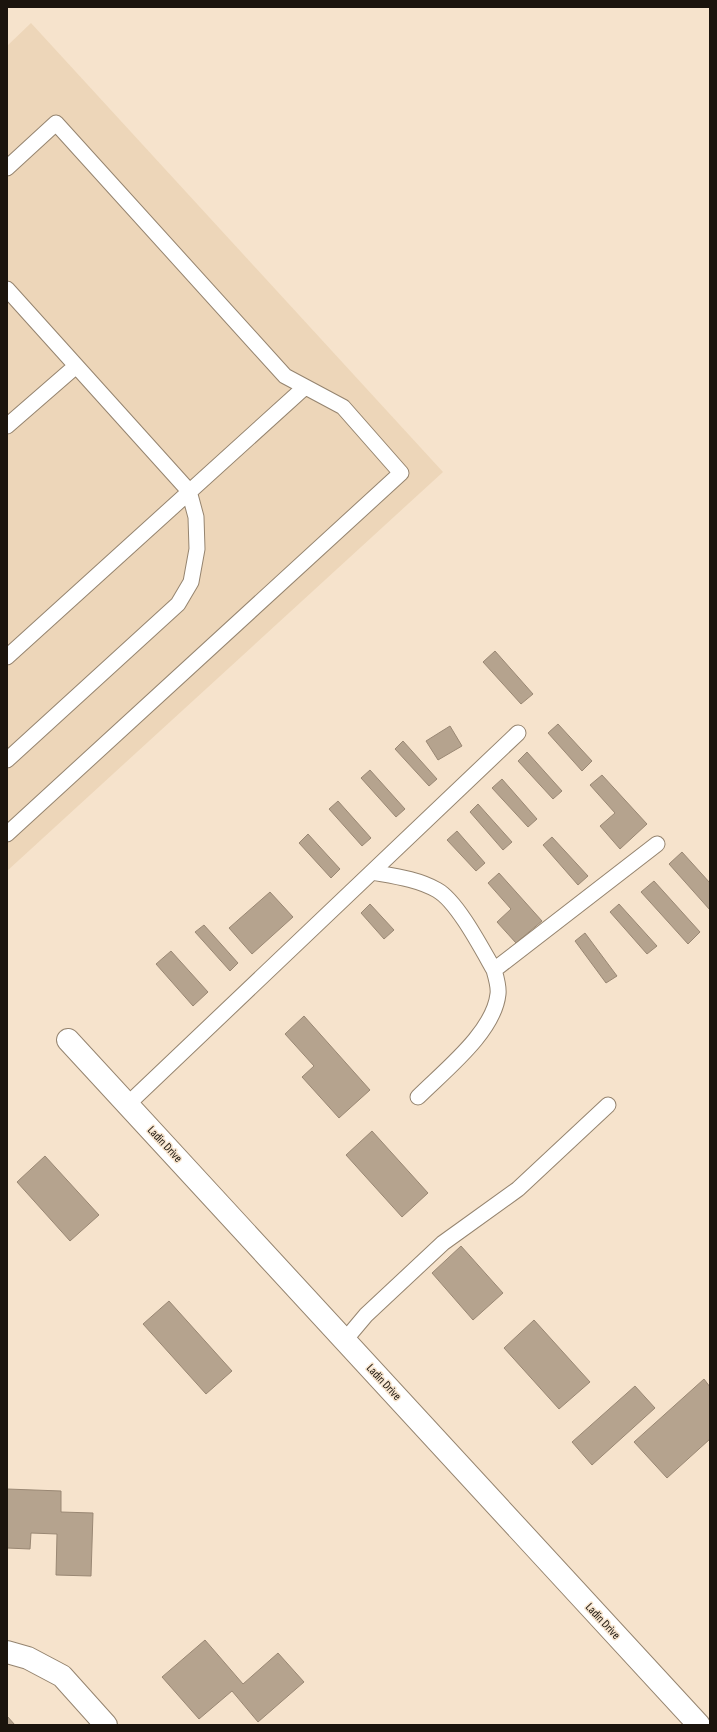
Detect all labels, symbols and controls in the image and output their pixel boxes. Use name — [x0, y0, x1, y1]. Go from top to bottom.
street label: Ladin Drive — [144, 1123, 185, 1166]
street label: Ladin Drive — [363, 1361, 404, 1404]
street label: Ladin Drive — [582, 1600, 623, 1643]

